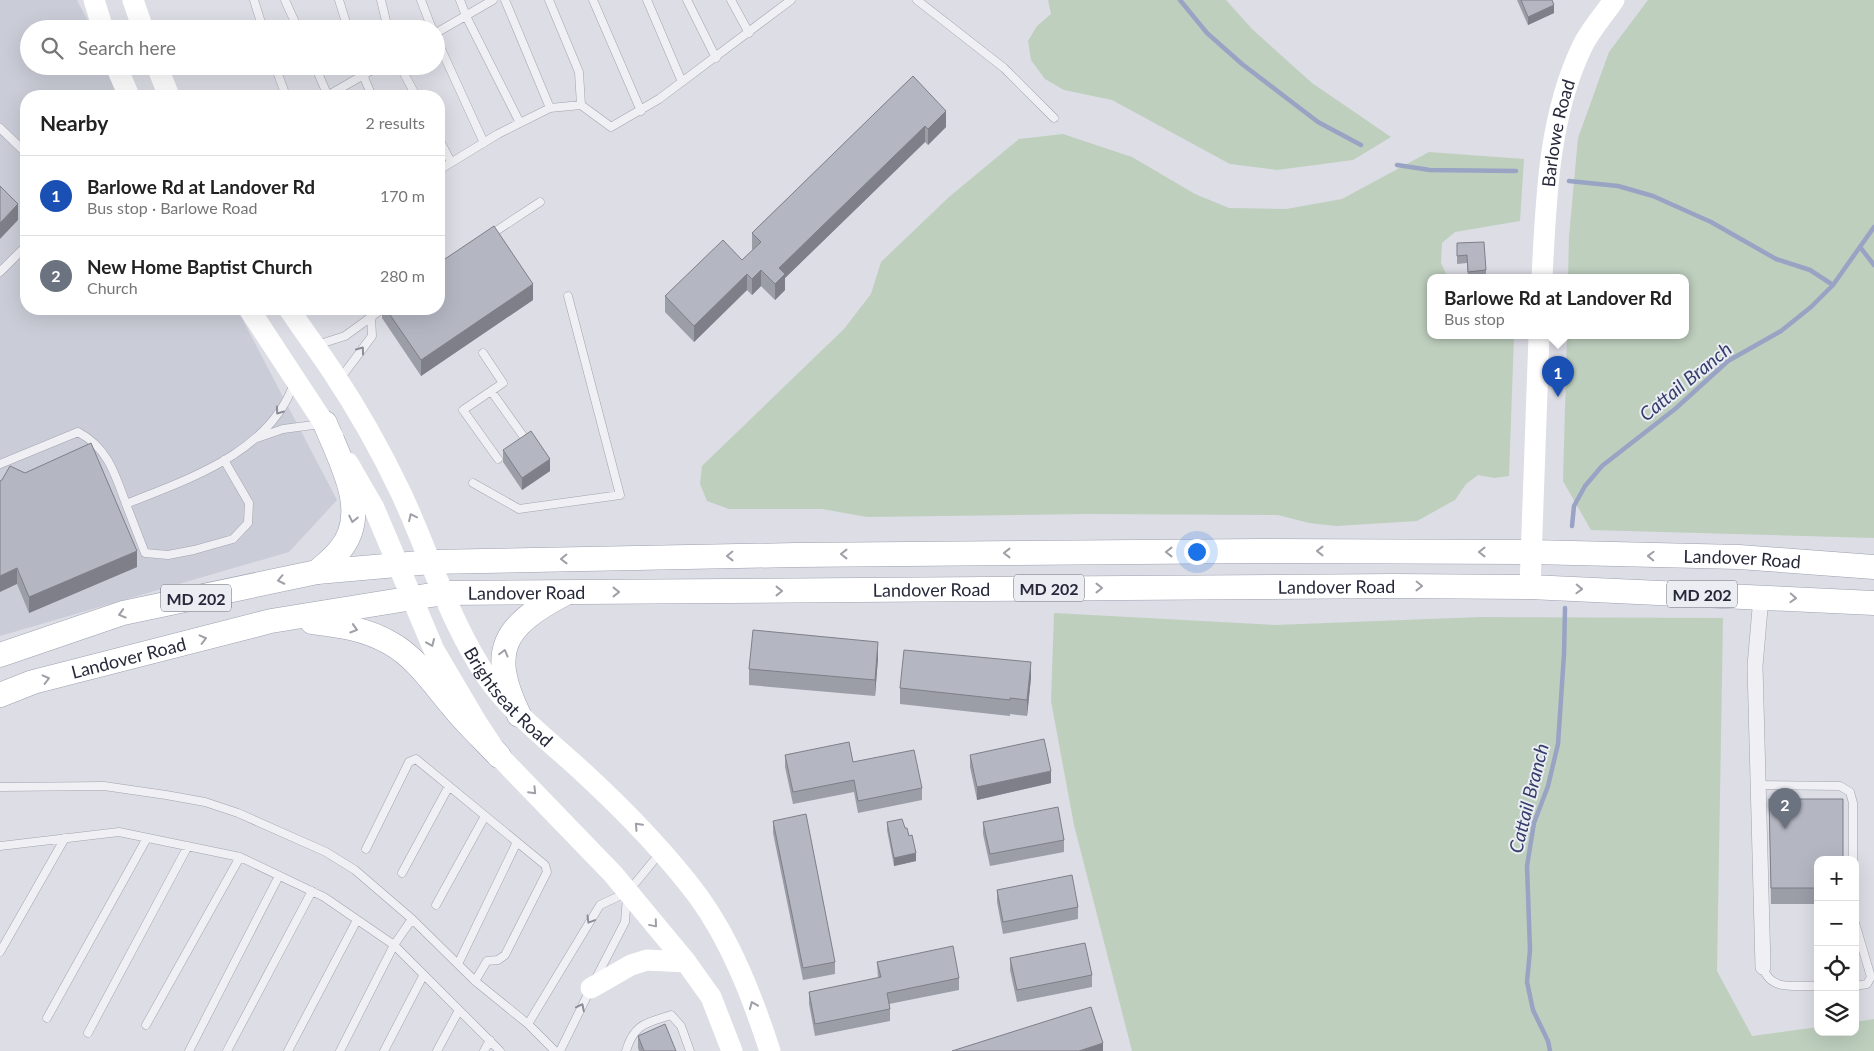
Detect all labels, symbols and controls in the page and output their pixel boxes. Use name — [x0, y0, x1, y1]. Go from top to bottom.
search box — [20, 20, 445, 75]
icon: search — [38, 34, 66, 62]
text: Search here — [78, 36, 176, 59]
street label: Barlowe Road — [1537, 76, 1579, 188]
text: Nearby — [40, 110, 108, 135]
text: 2 results — [365, 113, 425, 132]
text: Barlowe Rd at Landover Rd — [87, 175, 315, 198]
text: 1 — [51, 186, 61, 205]
text: 170 m — [380, 186, 425, 205]
text: Bus stop · Barlowe Road — [87, 198, 257, 217]
text: New Home Baptist Church — [87, 255, 312, 278]
text: 2 — [51, 266, 61, 285]
text: 280 m — [380, 266, 425, 285]
popup — [1427, 274, 1689, 339]
text: Church — [87, 278, 138, 297]
text: Barlowe Rd at Landover Rd — [1444, 286, 1672, 309]
text: Bus stop — [1444, 309, 1505, 328]
water label: Cattail Branch — [1634, 337, 1736, 425]
one-way arrow — [355, 346, 364, 356]
pin: 1 — [1542, 356, 1574, 397]
one-way arrow — [277, 405, 285, 414]
one-way arrow — [409, 514, 419, 523]
one-way arrow — [348, 515, 358, 524]
your location — [1184, 539, 1210, 565]
street label: Landover Road — [1683, 545, 1802, 573]
one-way arrow — [1316, 546, 1324, 556]
one-way arrow — [1165, 547, 1172, 557]
one-way arrow — [1478, 547, 1486, 557]
one-way arrow — [1002, 548, 1010, 558]
one-way arrow — [840, 549, 848, 559]
one-way arrow — [1646, 550, 1654, 561]
one-way arrow — [726, 551, 734, 561]
one-way arrow — [560, 554, 568, 564]
one-way arrow — [276, 574, 285, 585]
road number: MD 202 — [1014, 574, 1084, 602]
street label: Landover Road — [1278, 575, 1395, 598]
street label: Landover Road — [873, 578, 990, 601]
road number: MD 202 — [1667, 580, 1737, 608]
street label: Landover Road — [468, 581, 585, 604]
one-way arrow — [1416, 581, 1423, 591]
one-way arrow — [1096, 583, 1103, 593]
road number: MD 202 — [161, 584, 231, 612]
one-way arrow — [1575, 584, 1583, 595]
one-way arrow — [776, 586, 783, 596]
one-way arrow — [613, 587, 621, 597]
one-way arrow — [1790, 593, 1798, 604]
one-way arrow — [118, 609, 126, 619]
one-way arrow — [349, 623, 357, 633]
street label: Landover Road — [69, 632, 188, 683]
one-way arrow — [199, 634, 207, 644]
one-way arrow — [425, 638, 435, 647]
street label: Brightseat Road — [460, 643, 557, 751]
one-way arrow — [499, 649, 509, 657]
one-way arrow — [42, 674, 50, 685]
water label: Cattail Branch — [1503, 741, 1553, 855]
one-way arrow — [527, 785, 536, 794]
pin: 2 — [1769, 788, 1801, 829]
one-way arrow — [635, 823, 644, 832]
map controls — [1814, 856, 1859, 1036]
button: + — [1814, 856, 1859, 901]
button: − — [1814, 901, 1859, 946]
one-way arrow — [587, 915, 597, 924]
one-way arrow — [648, 918, 657, 927]
button: locate — [1814, 946, 1859, 991]
button: layers — [1814, 991, 1859, 1036]
one-way arrow — [748, 1001, 759, 1010]
one-way arrow — [575, 1003, 585, 1012]

